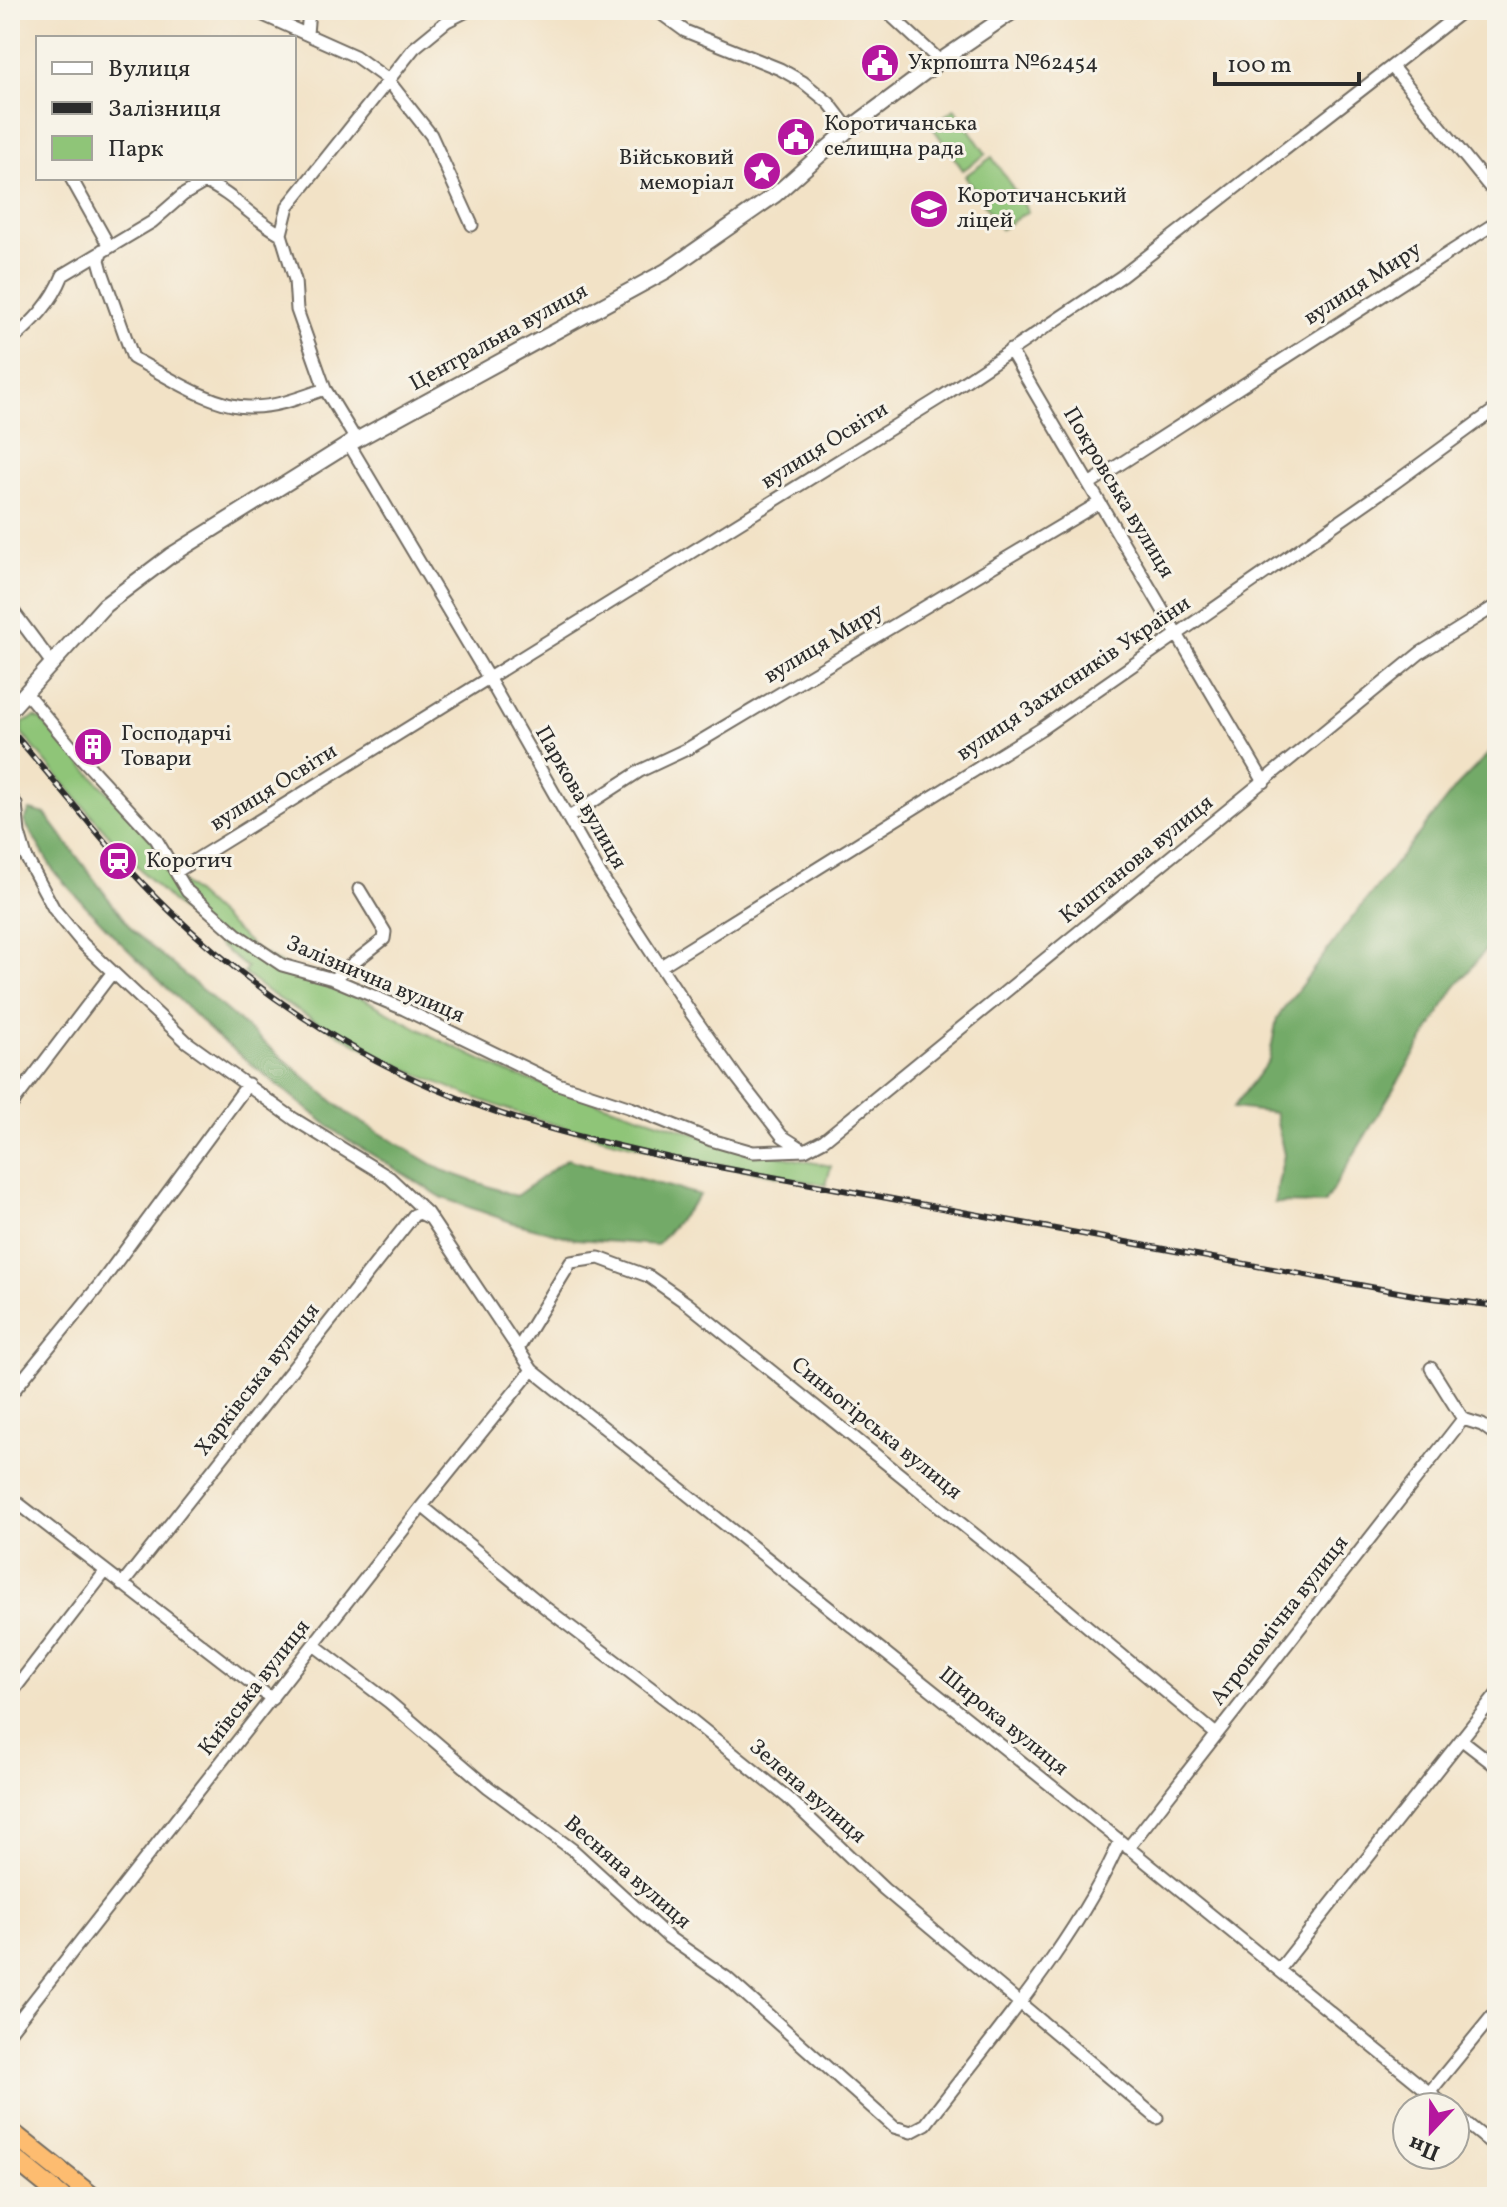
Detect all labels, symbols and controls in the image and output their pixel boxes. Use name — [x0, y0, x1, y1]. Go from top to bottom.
legend — [36, 36, 296, 180]
scale bar — [1215, 36, 1359, 86]
public building icon: Укрпошта №62454 — [859, 42, 901, 84]
place label: Укрпошта №62454 — [908, 48, 1098, 79]
text: 100 m — [1227, 49, 1292, 83]
text: Вулиця — [108, 53, 190, 87]
text: Залізниця — [108, 93, 221, 127]
place label: Коротичанська селищна рада — [824, 109, 978, 165]
public building icon: Коротичанська селищна рада — [775, 116, 817, 158]
text: Парк — [108, 133, 164, 167]
place label: Військовий меморіал — [619, 143, 734, 199]
place icon: Військовий меморіал — [741, 150, 783, 192]
place label: Коротичанський ліцей — [957, 181, 1127, 237]
school or university icon: Коротичанський ліцей — [908, 188, 950, 230]
street label: вулиця Миру — [1298, 234, 1428, 334]
street label: Центральна вулиця — [404, 276, 594, 400]
street label: вулиця Освіти — [755, 395, 895, 497]
street label: Покровська вулиця — [1055, 402, 1181, 584]
street label: вулиця Захисників України — [951, 589, 1197, 769]
street label: вулиця Миру — [758, 596, 890, 692]
place label: Господарчі Товари — [121, 719, 232, 775]
street label: Паркова вулиця — [526, 721, 634, 875]
building icon: Господарчі Товари — [72, 726, 114, 768]
street label: вулиця Освіти — [204, 737, 344, 839]
street label: Каштанова вулиця — [1054, 788, 1220, 932]
station icon: Коротич — [97, 840, 139, 882]
place label: Коротич — [146, 846, 232, 877]
street label: Залізнична вулиця — [281, 928, 469, 1032]
street label: Харківська вулиця — [188, 1297, 328, 1463]
street label: Синьогірська вулиця — [784, 1350, 968, 1508]
street label: Агрономічна вулиця — [1204, 1529, 1356, 1713]
street label: Київська вулиця — [192, 1613, 318, 1763]
street label: Широка вулиця — [931, 1660, 1075, 1784]
street label: Зелена вулиця — [742, 1732, 872, 1852]
street label: Весняна вулиця — [557, 1809, 697, 1937]
north arrow — [1391, 2091, 1471, 2171]
text: Пн — [1404, 2127, 1445, 2167]

